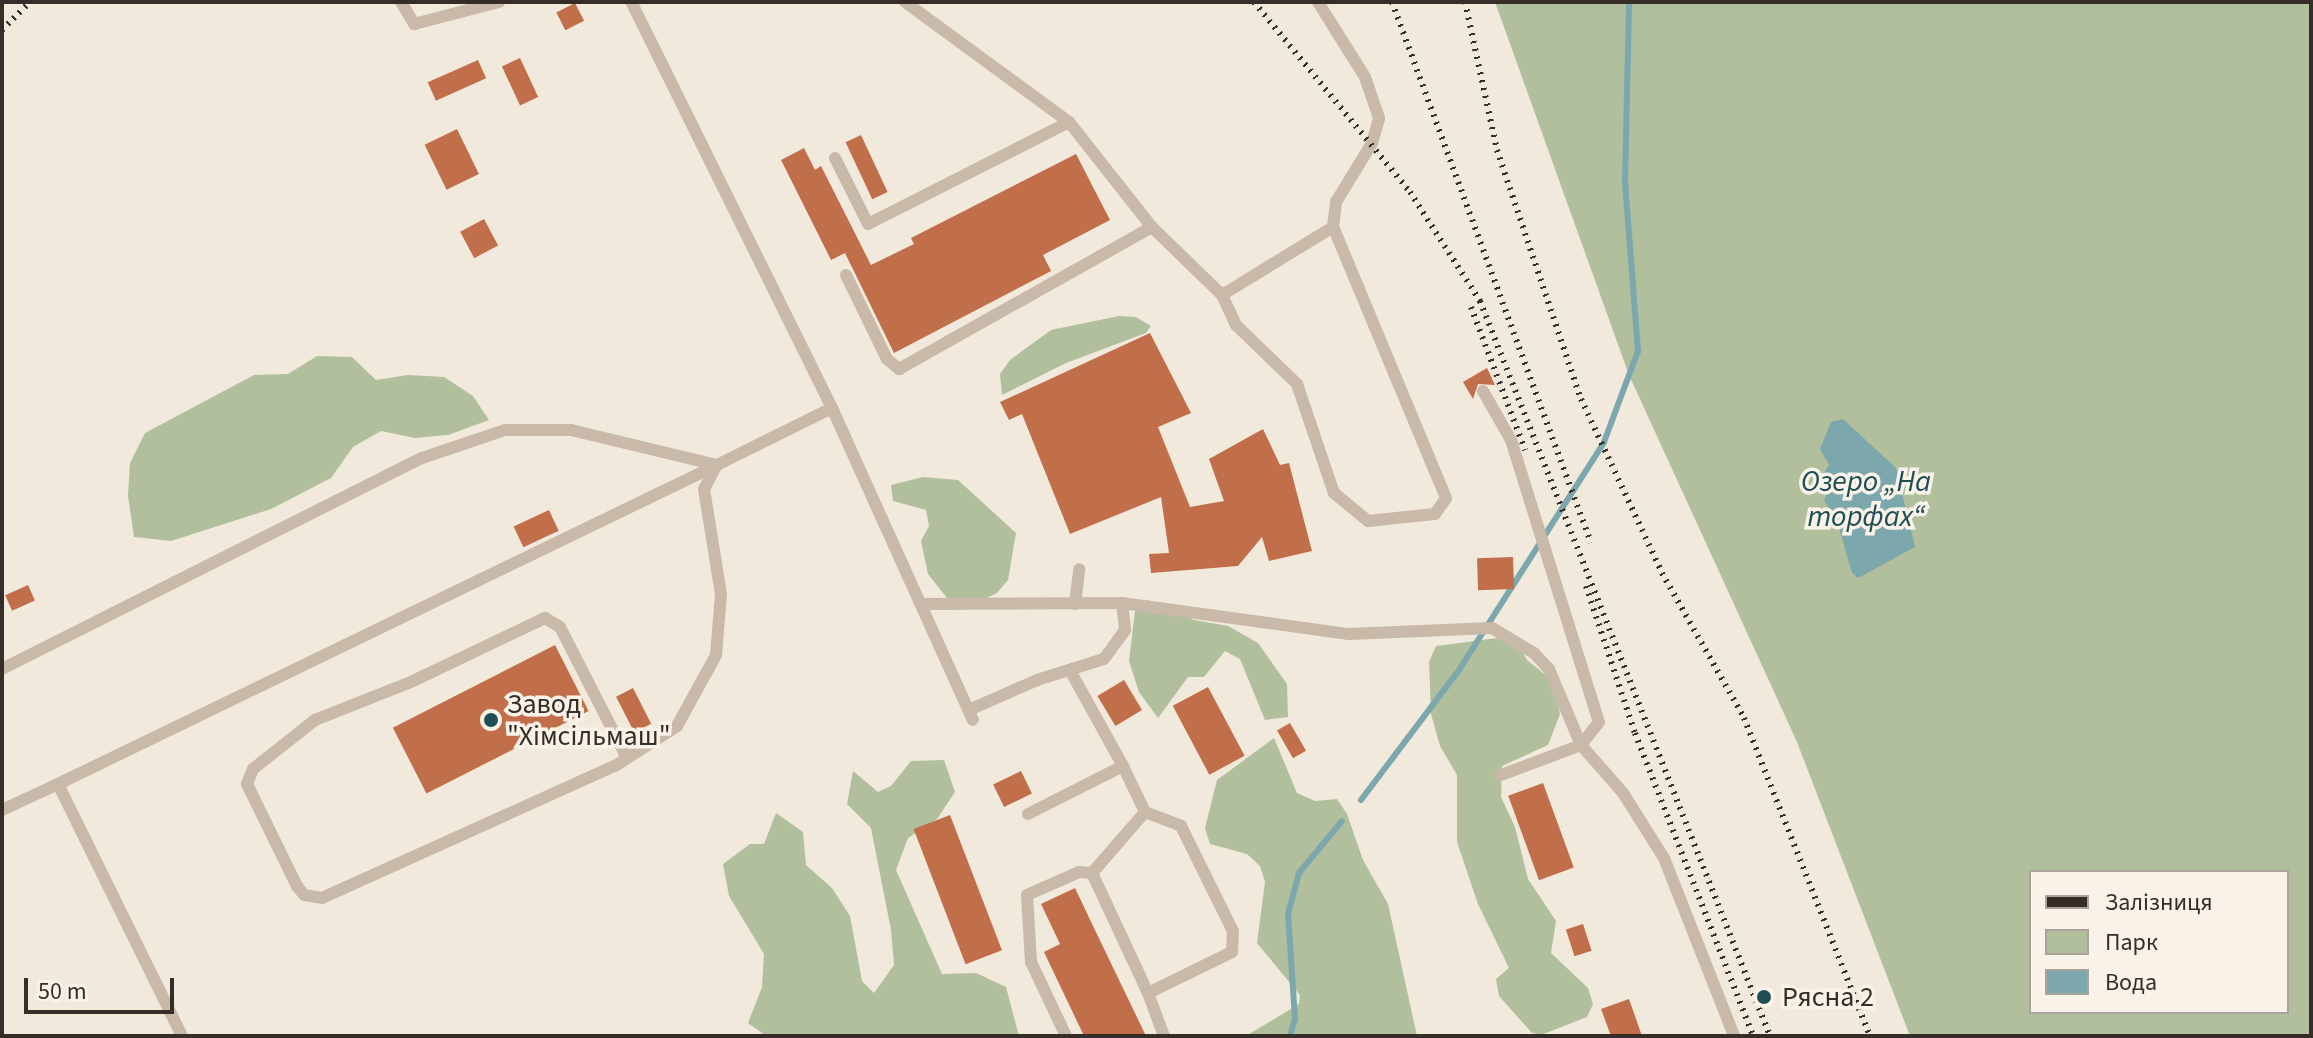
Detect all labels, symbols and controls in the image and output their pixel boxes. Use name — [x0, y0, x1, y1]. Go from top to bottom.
water label: Озеро „На торфах“ — [1801, 464, 1931, 534]
place label: Завод "Хімсільмаш" — [507, 687, 671, 753]
marker: Завод "Хімсільмаш" — [482, 711, 500, 729]
legend — [2029, 870, 2289, 1014]
text: Залізниця — [2105, 885, 2213, 920]
text: Парк — [2105, 925, 2158, 960]
scale bar — [28, 962, 178, 1012]
text: Вода — [2105, 965, 2157, 1000]
text: 50 m — [38, 974, 87, 1009]
place label: Рясна 2 — [1782, 980, 1874, 1014]
marker: Рясна 2 — [1753, 986, 1775, 1008]

